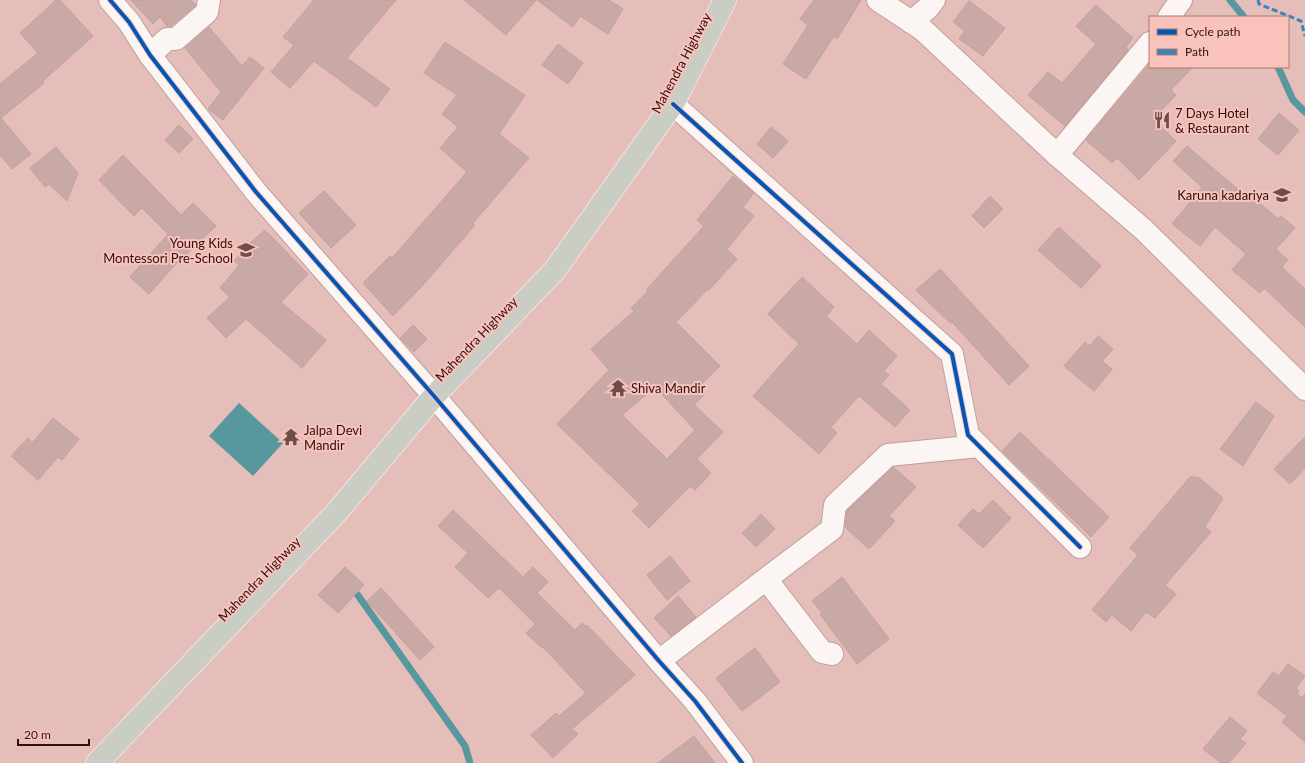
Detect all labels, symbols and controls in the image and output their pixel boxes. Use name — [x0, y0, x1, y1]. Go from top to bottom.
street label: Mahendra Highway — [648, 10, 714, 116]
legend — [1149, 16, 1289, 68]
text: Cycle path — [1185, 24, 1240, 39]
text: Path — [1185, 44, 1209, 59]
place label: 7 Days Hotel & Restaurant — [1175, 105, 1249, 136]
restaurant icon: 7 Days Hotel & Restaurant — [1152, 110, 1172, 130]
school or university icon: Karuna kadariya — [1272, 185, 1292, 205]
place label: Karuna kadariya — [1177, 187, 1269, 203]
place label: Young Kids Montessori Pre-School — [103, 235, 233, 266]
school or university icon: Young Kids Montessori Pre-School — [236, 240, 256, 260]
street label: Mahendra Highway — [432, 293, 521, 385]
temple icon: Shiva Mandir — [608, 378, 628, 398]
place label: Shiva Mandir — [631, 380, 706, 396]
place label: Jalpa Devi Mandir — [304, 422, 362, 453]
temple icon: Jalpa Devi Mandir — [281, 427, 301, 447]
street label: Mahendra Highway — [215, 533, 304, 625]
scale bar — [18, 721, 89, 747]
text: 20 m — [24, 727, 51, 742]

